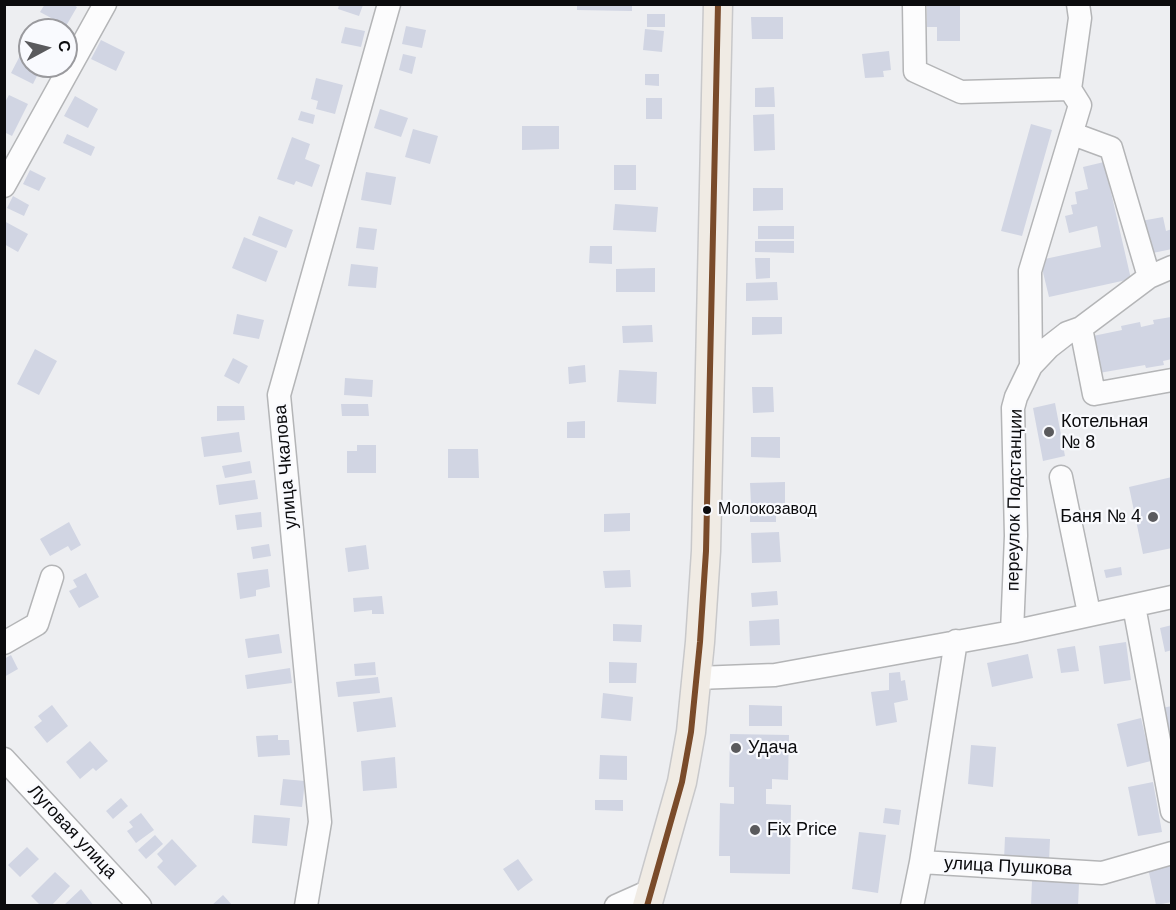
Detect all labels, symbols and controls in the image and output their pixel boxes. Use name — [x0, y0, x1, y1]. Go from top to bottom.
north arrow — [18, 18, 78, 78]
text: С — [55, 39, 74, 53]
street label: улица Чкалова — [270, 404, 302, 530]
street label: переулок Подстанции — [1003, 409, 1027, 591]
place label: Котельная № 8 — [1061, 411, 1148, 454]
marker: Котельная № 8 — [1042, 425, 1056, 439]
place label: Молокозавод — [718, 500, 817, 520]
marker: Молокозавод — [701, 504, 713, 516]
place label: Баня № 4 — [1060, 506, 1141, 528]
marker: Баня № 4 — [1146, 510, 1160, 524]
place label: Удача — [748, 737, 798, 759]
marker: Удача — [729, 741, 743, 755]
street label: Луговая улица — [23, 780, 121, 884]
place label: Fix Price — [767, 819, 837, 841]
marker: Fix Price — [748, 823, 762, 837]
street label: улица Пушкова — [943, 853, 1073, 881]

